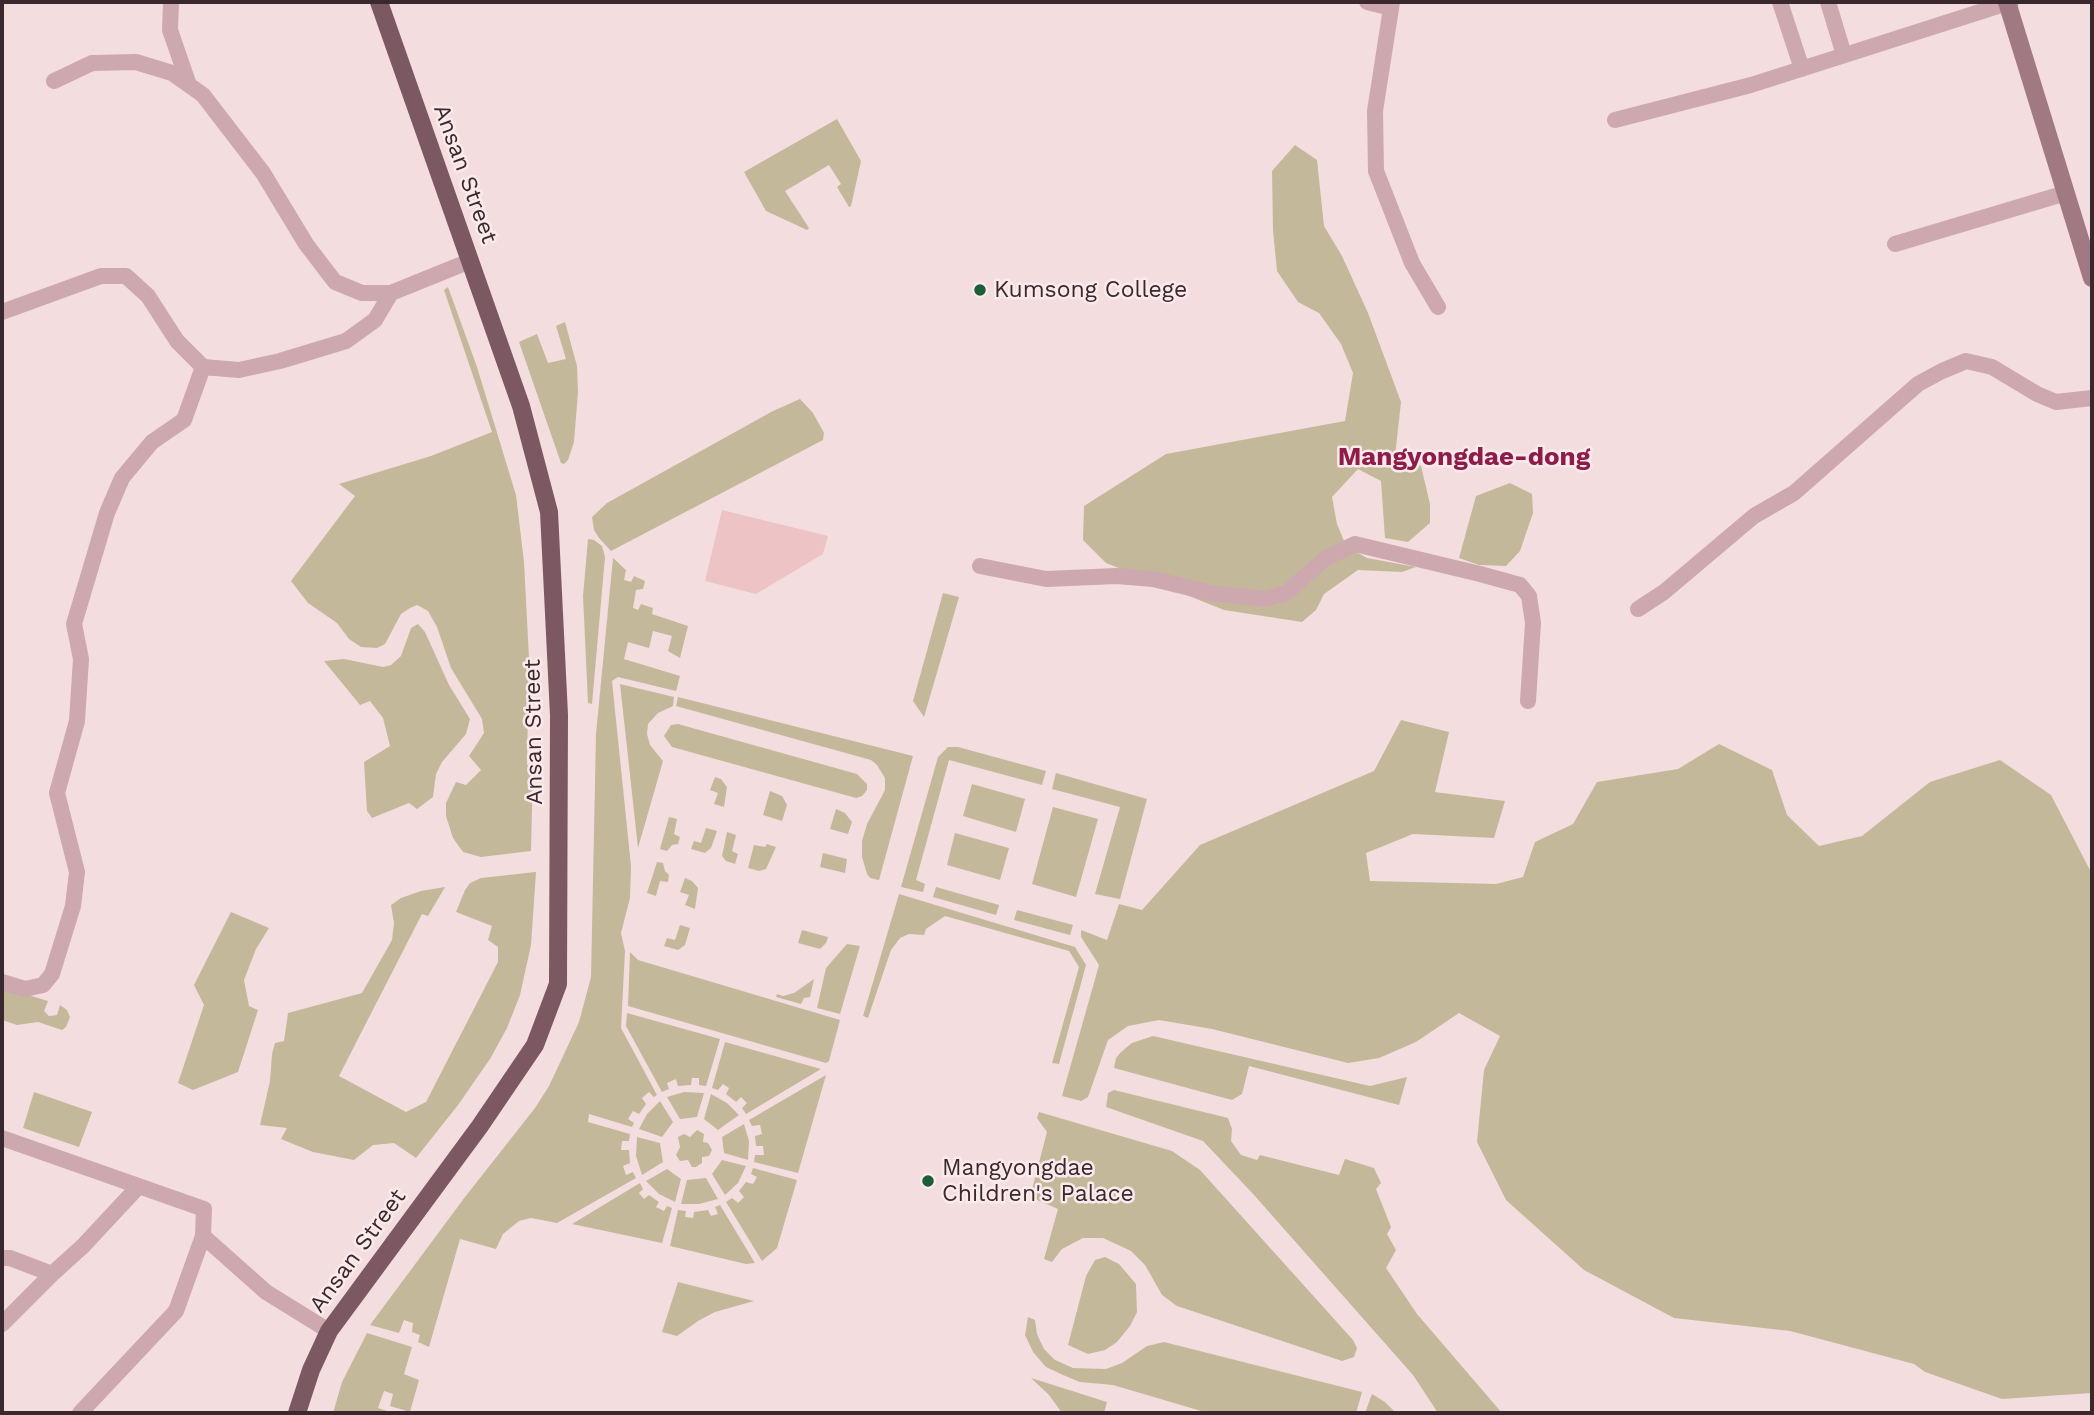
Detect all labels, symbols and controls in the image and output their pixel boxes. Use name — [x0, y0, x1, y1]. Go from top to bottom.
street label: Ansan Street — [427, 101, 503, 247]
place label: Kumsong College — [994, 276, 1187, 304]
marker: Kumsong College — [972, 282, 988, 298]
district label: Mangyongdae-dong — [1338, 441, 1590, 473]
street label: Ansan Street — [519, 659, 549, 805]
place label: Mangyongdae Children's Palace — [942, 1154, 1134, 1208]
marker: Mangyongdae Children's Palace — [920, 1173, 936, 1189]
street label: Ansan Street — [304, 1184, 412, 1318]

